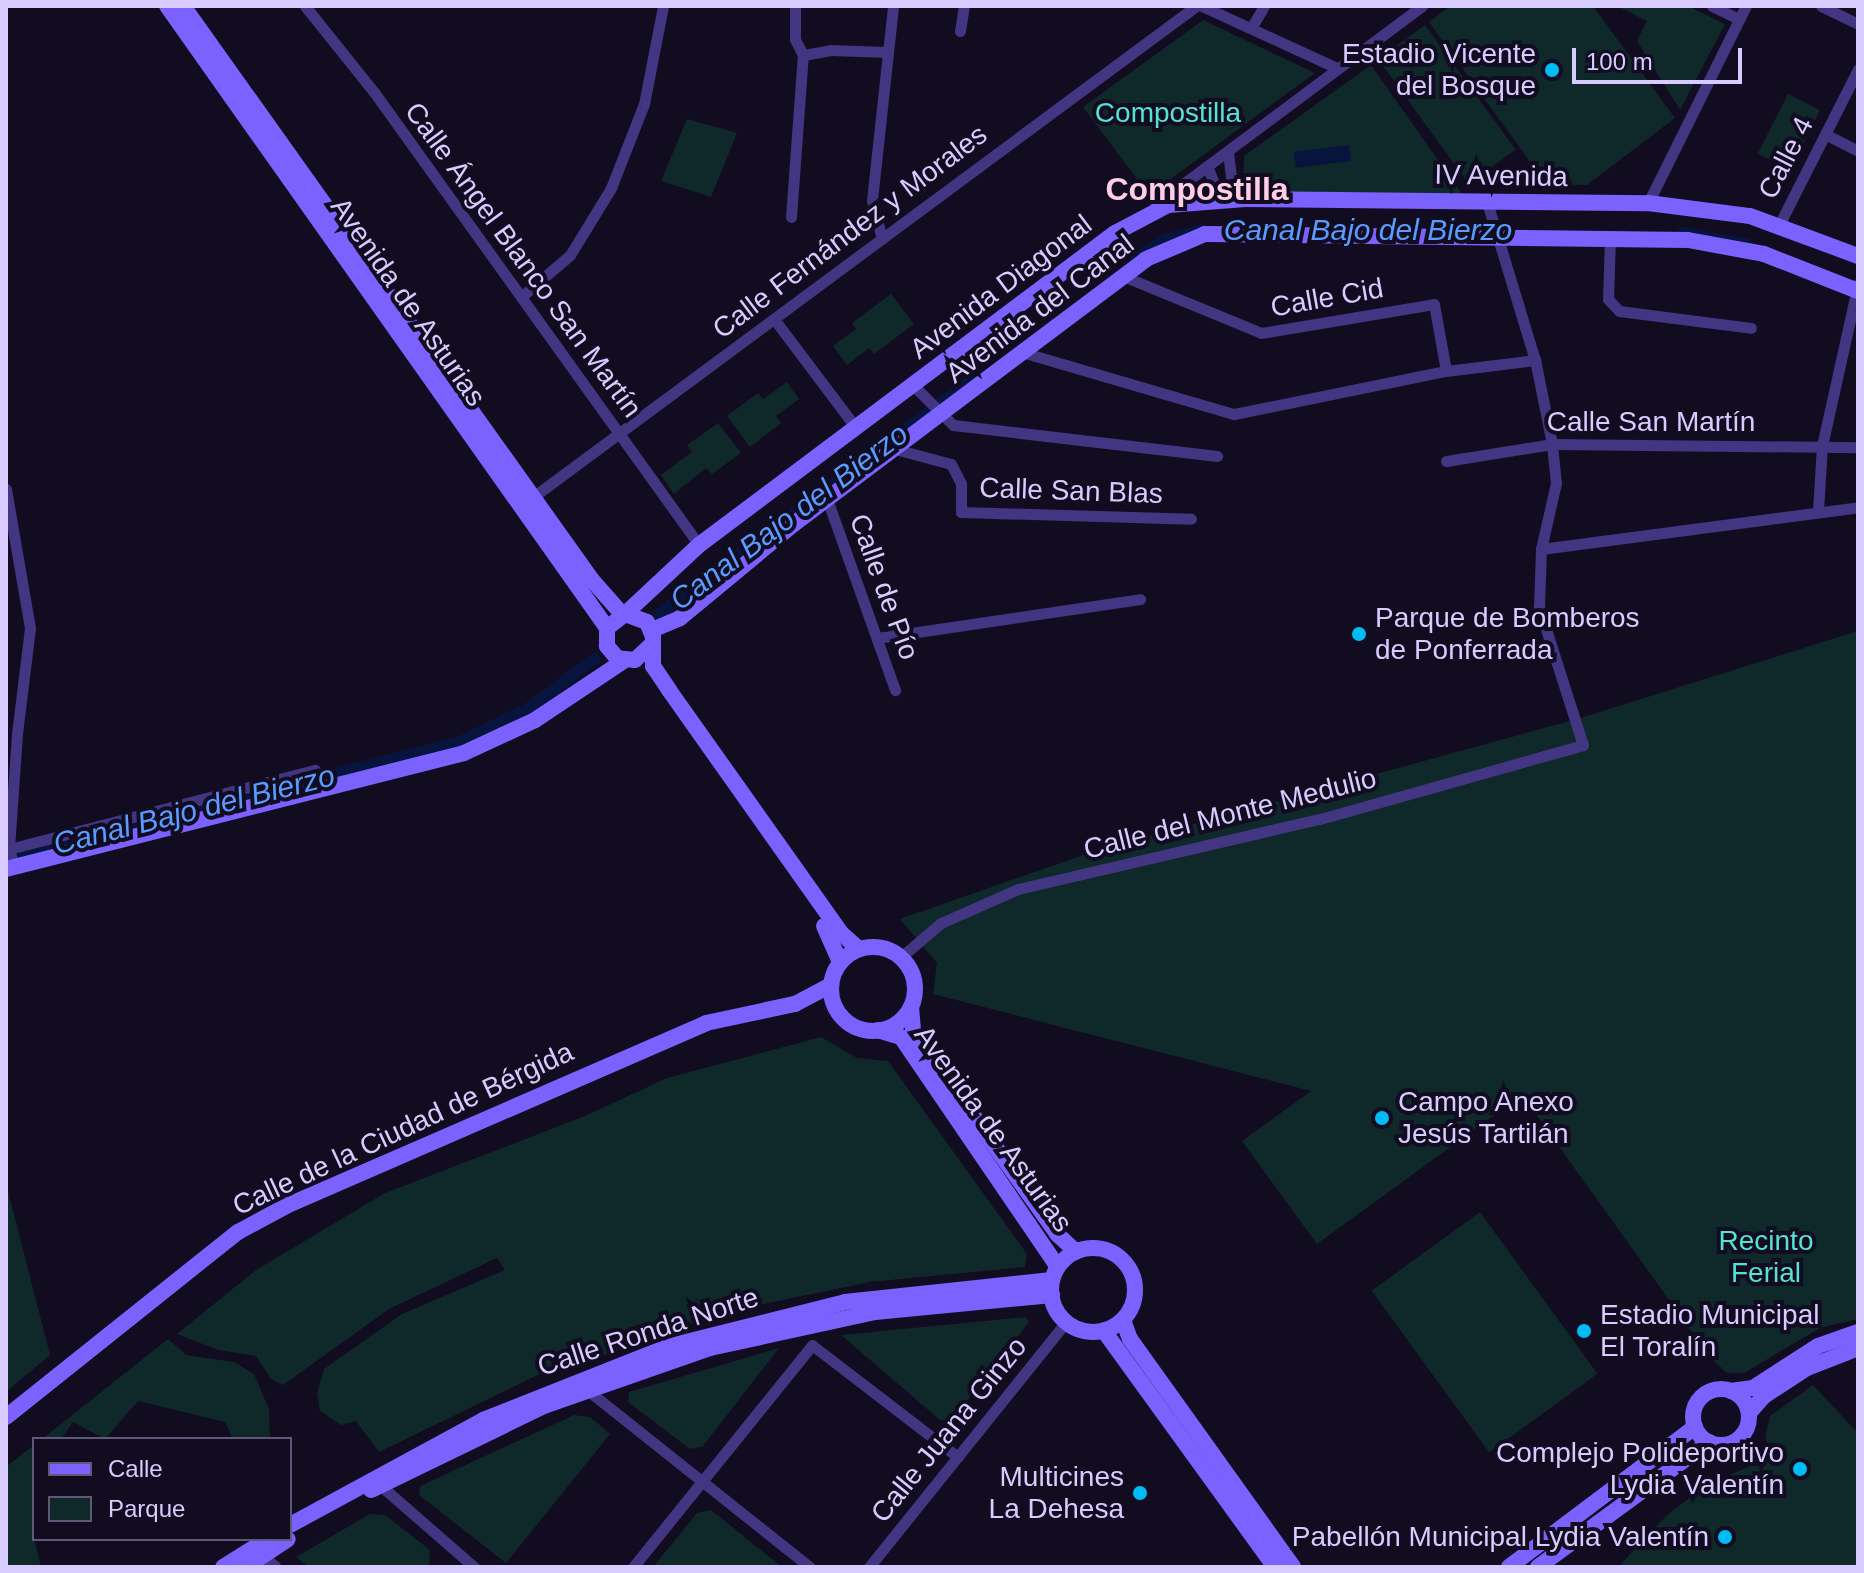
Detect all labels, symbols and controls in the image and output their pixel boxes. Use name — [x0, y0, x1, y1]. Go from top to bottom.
scale bar — [1576, 32, 1746, 82]
place label: Estadio Vicente del Bosque — [1342, 37, 1536, 103]
text: 100 m — [1586, 48, 1653, 75]
marker: Estadio Vicente del Bosque — [1543, 61, 1561, 79]
street label: Calle Ángel Blanco San Martín — [397, 96, 649, 424]
park label: Compostilla — [1095, 96, 1241, 130]
street label: Calle 4 — [1751, 112, 1821, 204]
street label: Calle Fernández y Morales — [706, 118, 994, 346]
street label: IV Avenida — [1433, 158, 1569, 194]
district label: Compostilla — [1105, 170, 1289, 208]
street label: Avenida de Asturias — [323, 191, 493, 413]
street label: Avenida Diagonal — [903, 208, 1099, 366]
water label: Canal Bajo del Bierzo — [1224, 212, 1512, 248]
street label: Avenida del Canal — [939, 227, 1141, 391]
street label: Calle Cid — [1268, 272, 1386, 324]
street label: Calle San Martín — [1547, 405, 1755, 439]
water label: Canal Bajo del Bierzo — [663, 416, 915, 618]
street label: Calle San Blas — [979, 471, 1163, 511]
street label: Calle de Pío — [842, 510, 926, 664]
place label: Parque de Bomberos de Ponferrada — [1375, 601, 1640, 667]
marker: Parque de Bomberos de Ponferrada — [1350, 625, 1368, 643]
water label: Canal Bajo del Bierzo — [50, 758, 338, 862]
street label: Calle del Monte Medulio — [1080, 761, 1380, 867]
street label: Avenida de Asturias — [906, 1019, 1080, 1239]
street label: Calle de la Ciudad de Bérgida — [227, 1035, 579, 1223]
place label: Campo Anexo Jesús Tartilán — [1398, 1085, 1575, 1151]
marker: Campo Anexo Jesús Tartilán — [1373, 1109, 1391, 1127]
park label: Recinto Ferial — [1719, 1224, 1813, 1290]
street label: Calle Ronda Norte — [533, 1280, 763, 1384]
place label: Estadio Municipal El Toralín — [1600, 1298, 1819, 1364]
marker: Estadio Municipal El Toralín — [1575, 1322, 1593, 1340]
street label: Calle Juana Ginzo — [864, 1331, 1034, 1529]
place label: Complejo Polideportivo Lydia Valentín — [1496, 1436, 1784, 1502]
legend — [32, 1437, 292, 1541]
text: Calle — [108, 1455, 163, 1482]
place label: Multicines La Dehesa — [989, 1460, 1124, 1526]
marker: Complejo Polideportivo Lydia Valentín — [1791, 1460, 1809, 1478]
marker: Multicines La Dehesa — [1131, 1484, 1149, 1502]
text: Parque — [108, 1495, 185, 1522]
place label: Pabellón Municipal Lydia Valentín — [1292, 1520, 1709, 1554]
marker: Pabellón Municipal Lydia Valentín — [1716, 1528, 1734, 1546]

